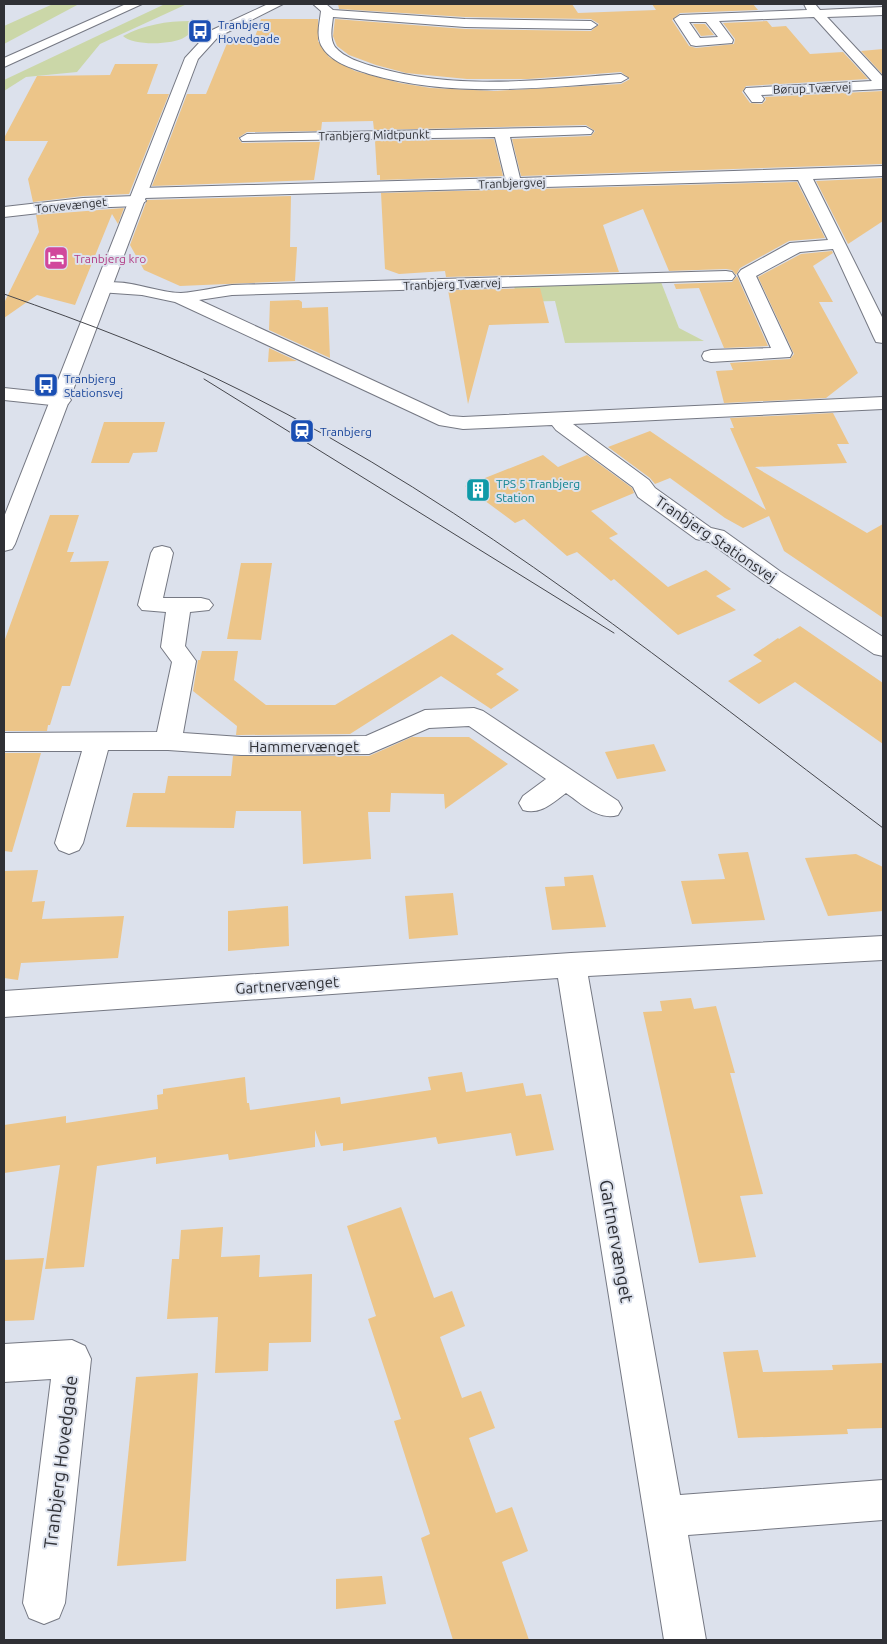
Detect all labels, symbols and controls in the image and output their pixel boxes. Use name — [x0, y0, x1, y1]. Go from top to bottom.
bus stop icon: Tranbjerg Hovedgade — [187, 18, 213, 44]
place label: Tranbjerg Hovedgade — [218, 18, 280, 45]
street label: Børup Tværvej — [773, 80, 852, 96]
street label: Tranbjerg Midtpunkt — [318, 128, 430, 142]
street label: Tranbjergvej — [478, 175, 546, 191]
street label: Torvevænget — [35, 195, 108, 215]
hotel icon: Tranbjerg kro — [43, 245, 69, 271]
place label: Tranbjerg kro — [74, 252, 146, 265]
street label: Tranbjerg Tværvej — [403, 276, 501, 292]
bus stop icon: Tranbjerg Stationsvej — [33, 372, 59, 398]
place label: Tranbjerg Stationsvej — [64, 372, 123, 399]
station icon: Tranbjerg — [289, 418, 315, 444]
place label: Tranbjerg — [320, 425, 372, 438]
building icon: TPS 5 Tranbjerg Station — [465, 477, 491, 503]
place label: TPS 5 Tranbjerg Station — [496, 477, 580, 504]
street label: Tranbjerg Stationsvej — [652, 492, 780, 586]
street label: Hammervænget — [249, 738, 359, 755]
street label: Gartnervænget — [235, 973, 339, 997]
street label: Gartnervænget — [596, 1178, 638, 1304]
street label: Tranbjerg Hovedgade — [39, 1374, 81, 1550]

